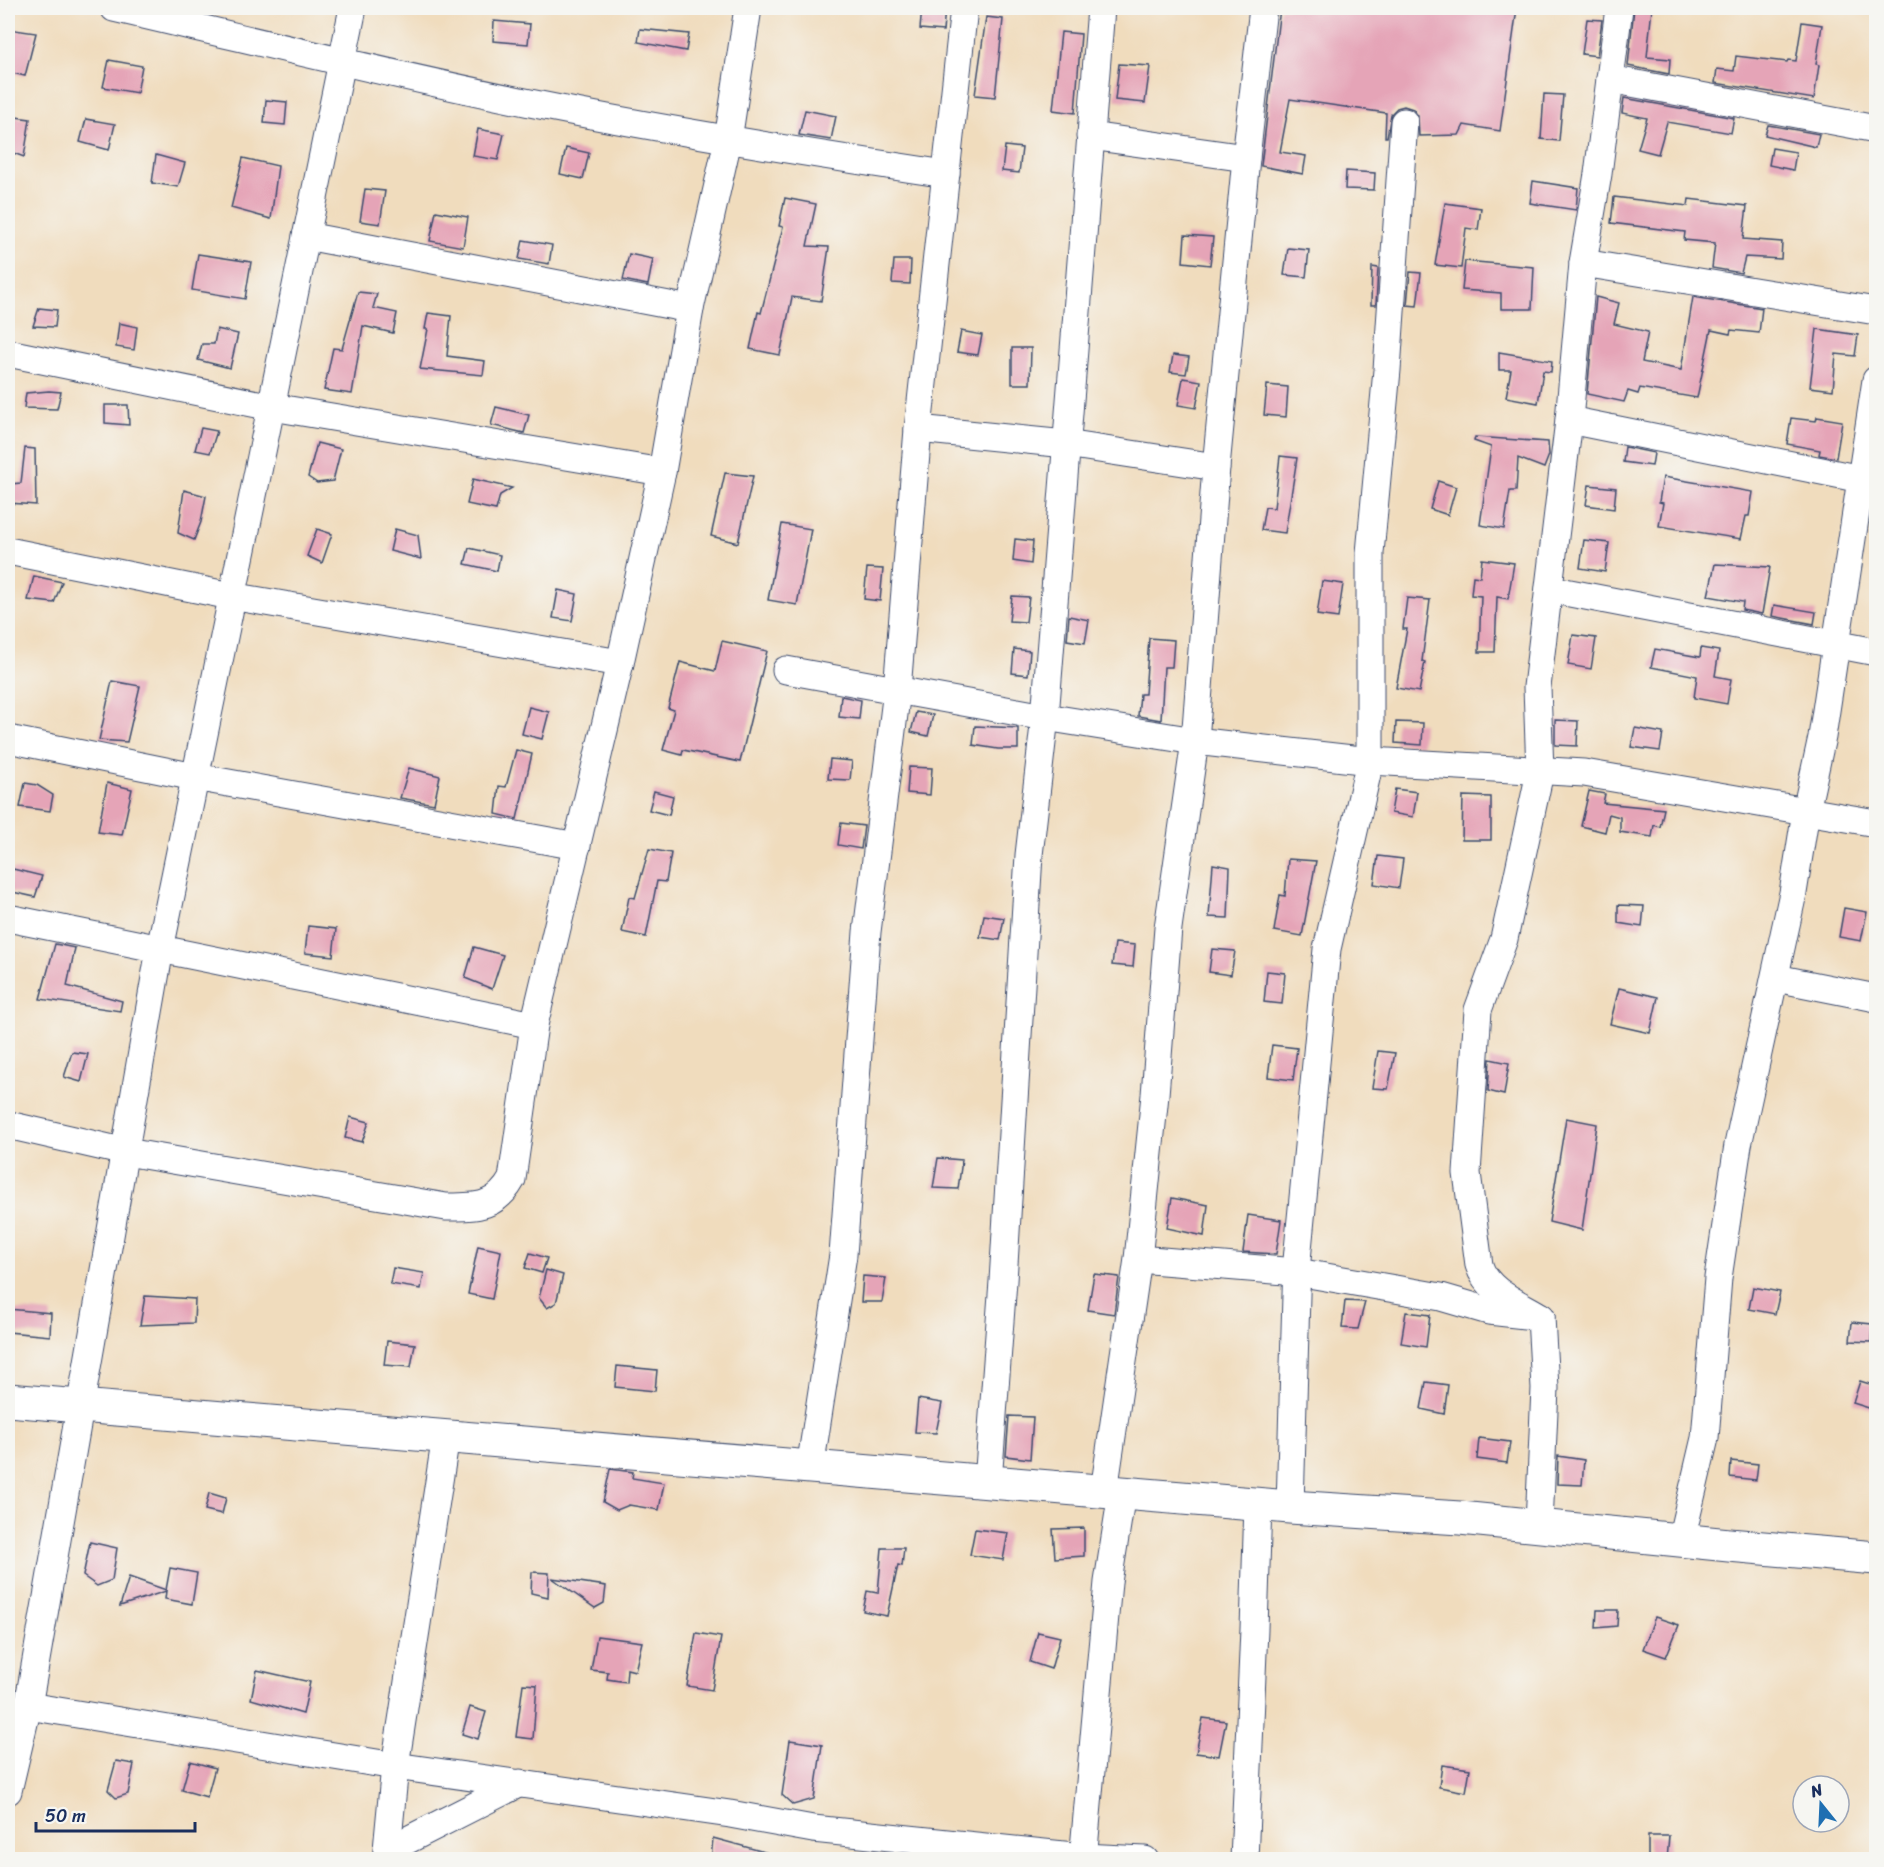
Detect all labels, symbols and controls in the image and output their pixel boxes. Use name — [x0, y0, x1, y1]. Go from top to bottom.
north arrow — [1791, 1774, 1851, 1834]
text: N — [1806, 1774, 1827, 1806]
scale bar — [36, 1795, 195, 1833]
text: 50 m — [45, 1800, 86, 1832]

